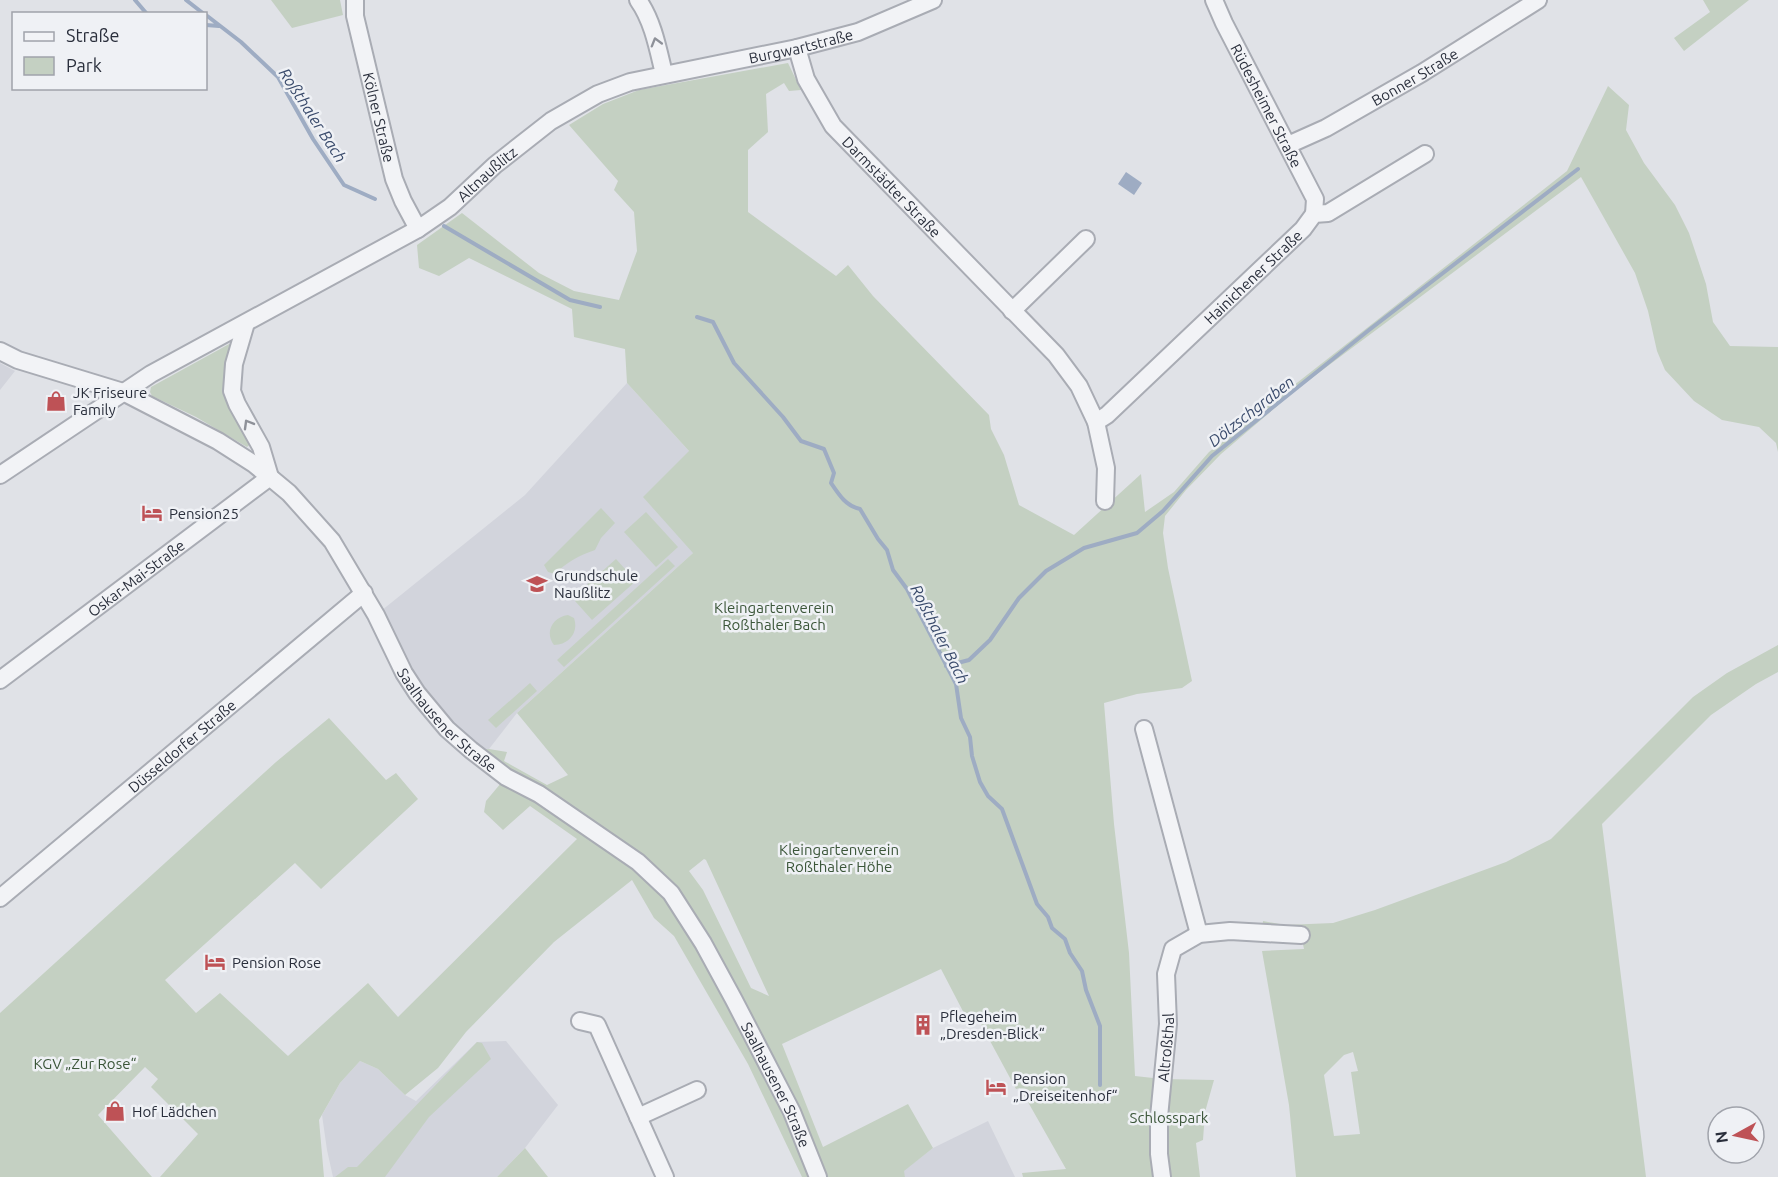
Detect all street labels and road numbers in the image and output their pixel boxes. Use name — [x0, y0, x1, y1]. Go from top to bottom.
street label: Burgwartstraße — [747, 25, 855, 66]
street label: Rüdesheimer Straße — [1228, 41, 1306, 170]
street label: Bonner Straße — [1368, 44, 1461, 109]
street label: Kölner Straße — [360, 70, 398, 164]
street label: Darmstädter Straße — [839, 133, 945, 240]
street label: Altnaußlitz — [453, 143, 520, 205]
street label: Hainichener Straße — [1200, 226, 1305, 327]
street label: Oskar-Mai-Straße — [84, 536, 188, 620]
street label: Saalhausener Straße — [394, 665, 500, 775]
street label: Düsseldorfer Straße — [124, 696, 239, 796]
street label: Altroßthal — [1154, 1013, 1177, 1083]
street label: Saalhausener Straße — [738, 1019, 814, 1150]

